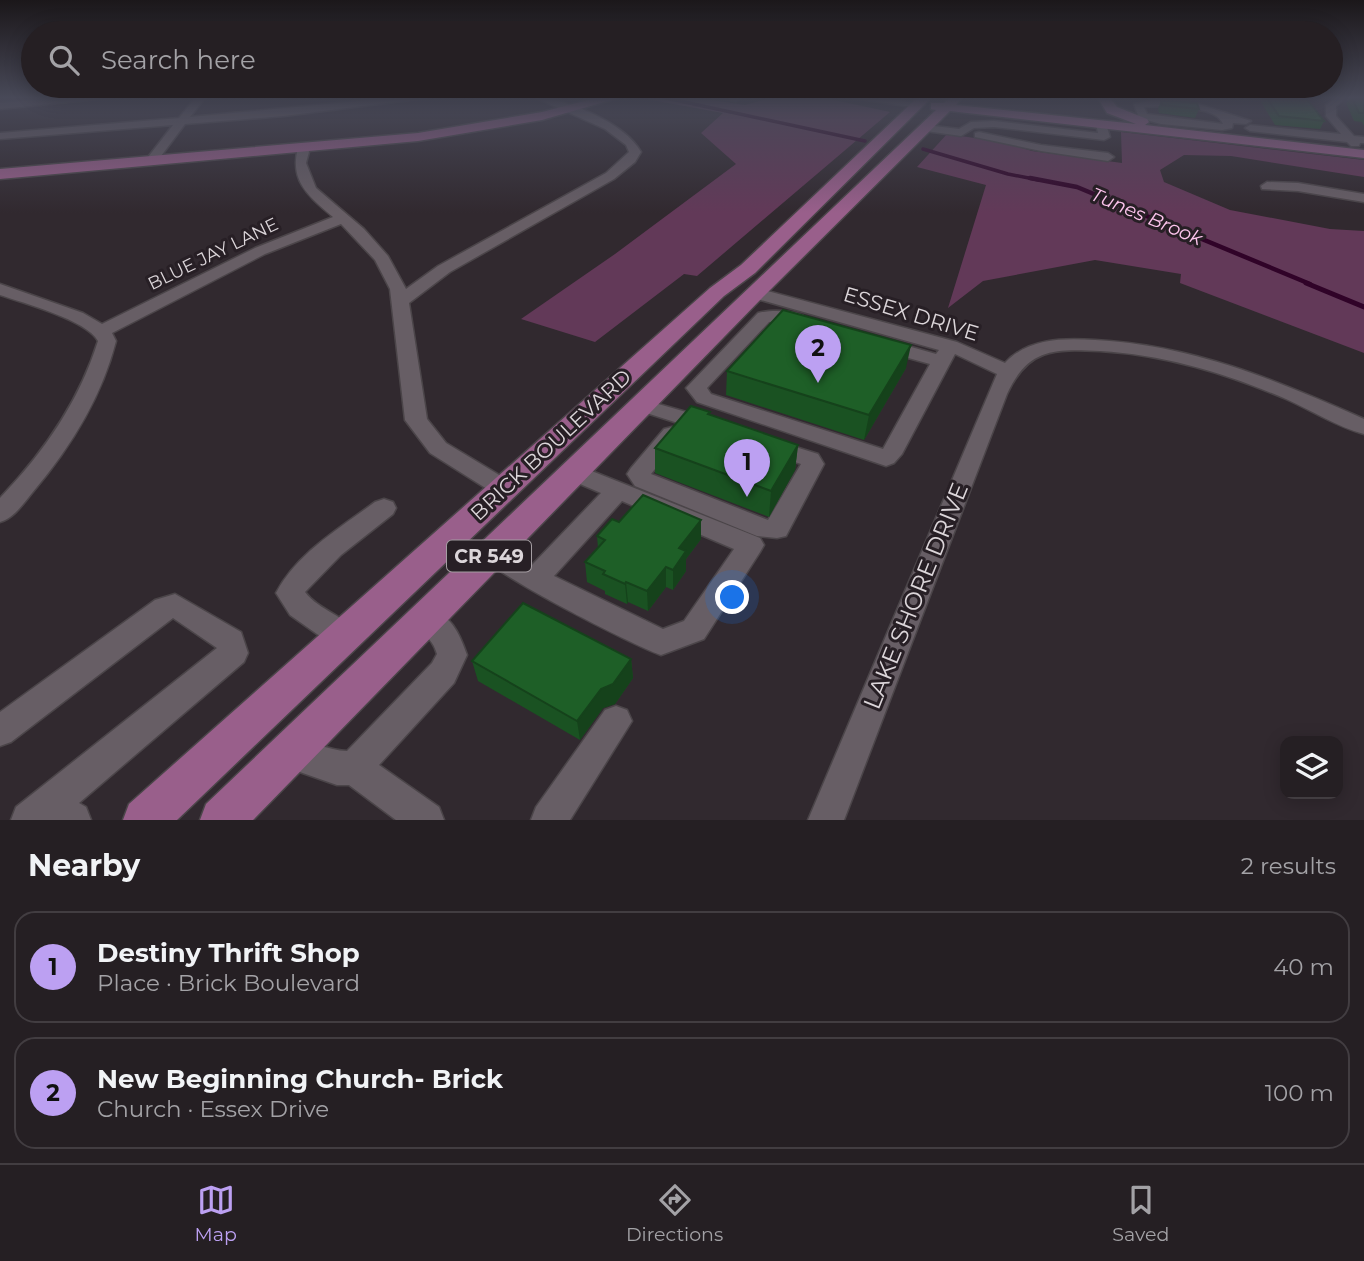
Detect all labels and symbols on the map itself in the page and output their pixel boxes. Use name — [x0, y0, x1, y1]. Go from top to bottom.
water label: Tunes Brook — [1088, 183, 1207, 251]
street label: BLUE JAY LANE — [144, 213, 282, 295]
street label: ESSEX DRIVE — [841, 281, 982, 346]
pin: 2 — [795, 325, 841, 383]
street label: BRICK BOULEVARD — [465, 364, 636, 526]
pin: 1 — [724, 439, 770, 497]
street label: LAKE SHORE DRIVE — [857, 478, 974, 713]
road number: CR 549 — [447, 540, 531, 572]
your location — [715, 580, 749, 614]

